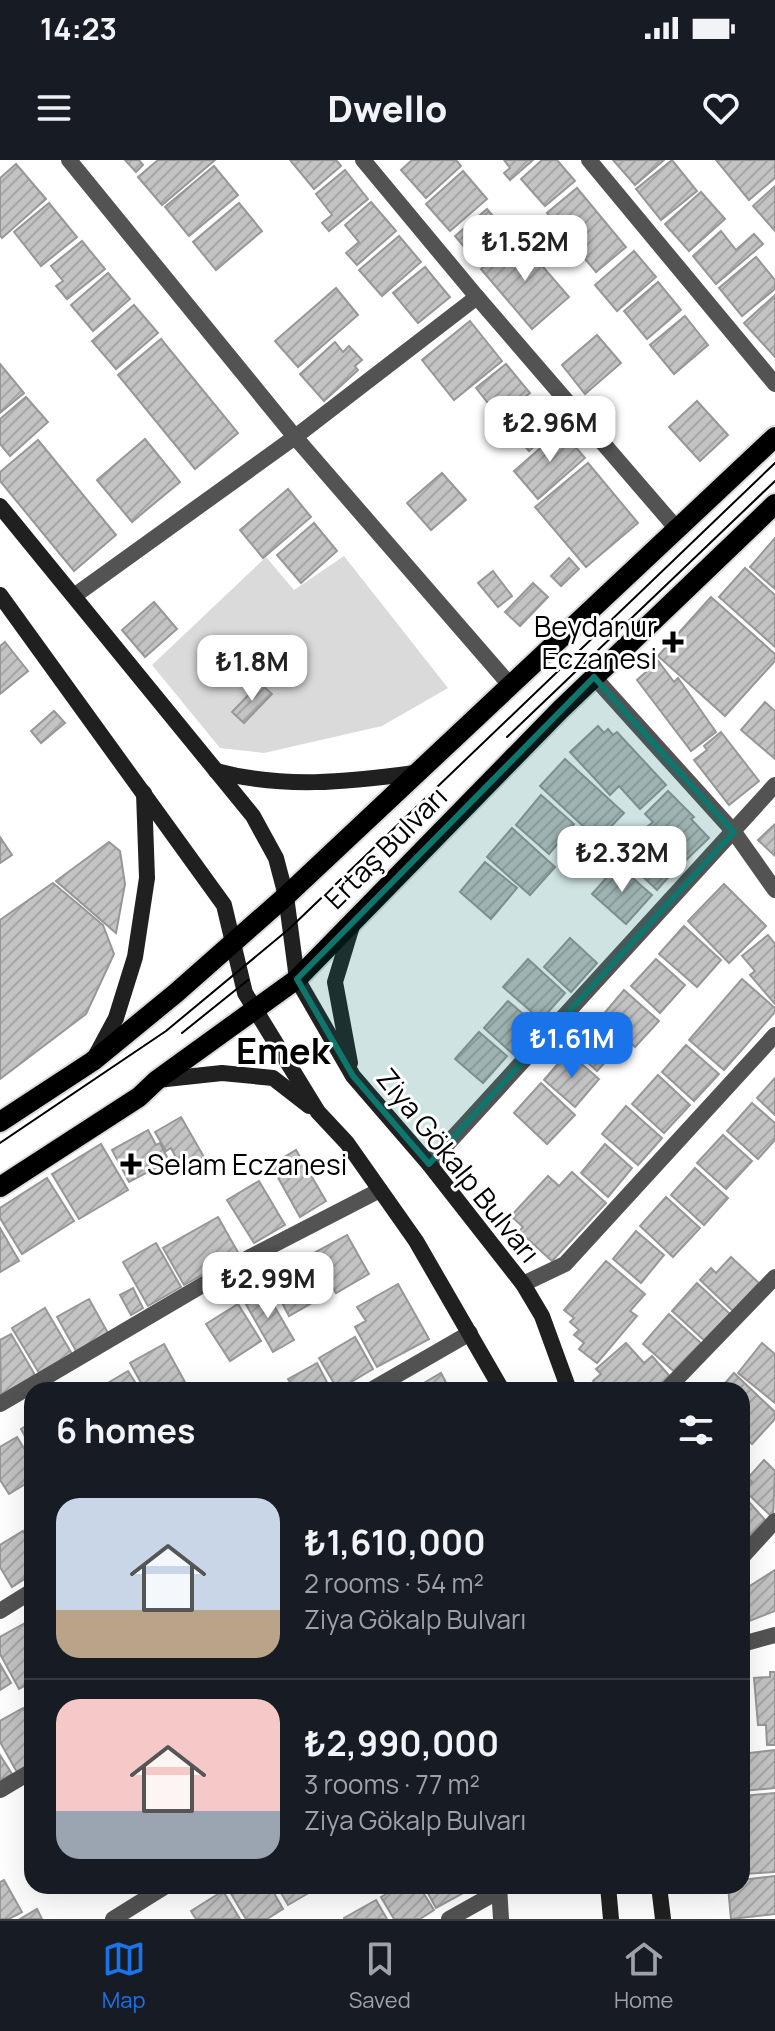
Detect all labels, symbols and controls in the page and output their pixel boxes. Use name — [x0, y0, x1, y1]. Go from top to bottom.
text: 14:23 — [40, 8, 117, 49]
text: Dwello — [328, 84, 447, 133]
icon: menu — [32, 86, 76, 130]
icon: heart — [699, 86, 743, 130]
pin: ₺1.52M — [460, 215, 590, 283]
text: ₺1.52M — [481, 223, 569, 259]
pin: ₺2.96M — [485, 396, 615, 464]
text: ₺2.96M — [502, 404, 598, 440]
place label: Beydanur Eczanesi — [534, 607, 657, 677]
marker: Beydanur Eczanesi — [664, 633, 682, 651]
pin: ₺1.8M — [196, 635, 308, 703]
text: ₺1.8M — [215, 643, 289, 679]
street label: Ertaş Bulvarı — [315, 777, 455, 917]
pin: ₺2.32M — [557, 826, 687, 894]
text: ₺2.32M — [575, 834, 669, 870]
pin: ₺1.61M — [507, 1012, 637, 1080]
text: ₺1.61M — [530, 1020, 614, 1056]
district label: Emek — [236, 1026, 332, 1075]
street label: Ziya Gökalp Bulvarı — [369, 1060, 549, 1270]
place label: Selam Eczanesi — [147, 1145, 347, 1183]
marker: Selam Eczanesi — [122, 1155, 140, 1173]
pin: ₺2.99M — [203, 1252, 333, 1320]
text: ₺2.99M — [220, 1260, 316, 1296]
text: 6 homes — [56, 1407, 195, 1453]
icon: filters — [674, 1408, 718, 1452]
text: ₺1,610,000 — [304, 1519, 486, 1565]
icon: home — [120, 1530, 216, 1626]
text: 2 rooms · 54 m² — [304, 1565, 484, 1601]
text: Ziya Gökalp Bulvarı — [304, 1601, 526, 1637]
text: ₺2,990,000 — [304, 1720, 499, 1766]
icon: home — [120, 1731, 216, 1827]
text: 3 rooms · 77 m² — [304, 1766, 480, 1802]
text: Ziya Gökalp Bulvarı — [304, 1802, 526, 1838]
tab: Map — [102, 1937, 146, 2015]
tab: Saved — [349, 1937, 411, 2015]
tab: Home — [614, 1937, 673, 2015]

